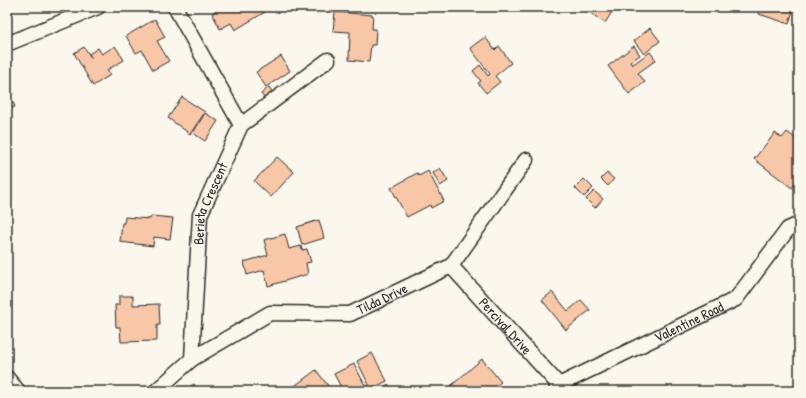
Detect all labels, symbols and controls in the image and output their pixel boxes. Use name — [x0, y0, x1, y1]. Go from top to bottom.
street label: Berieta Crescent — [188, 159, 232, 245]
street label: Tilda Drive — [353, 278, 411, 319]
street label: Percival Drive — [475, 293, 537, 359]
street label: Valentine Road — [651, 296, 727, 346]

